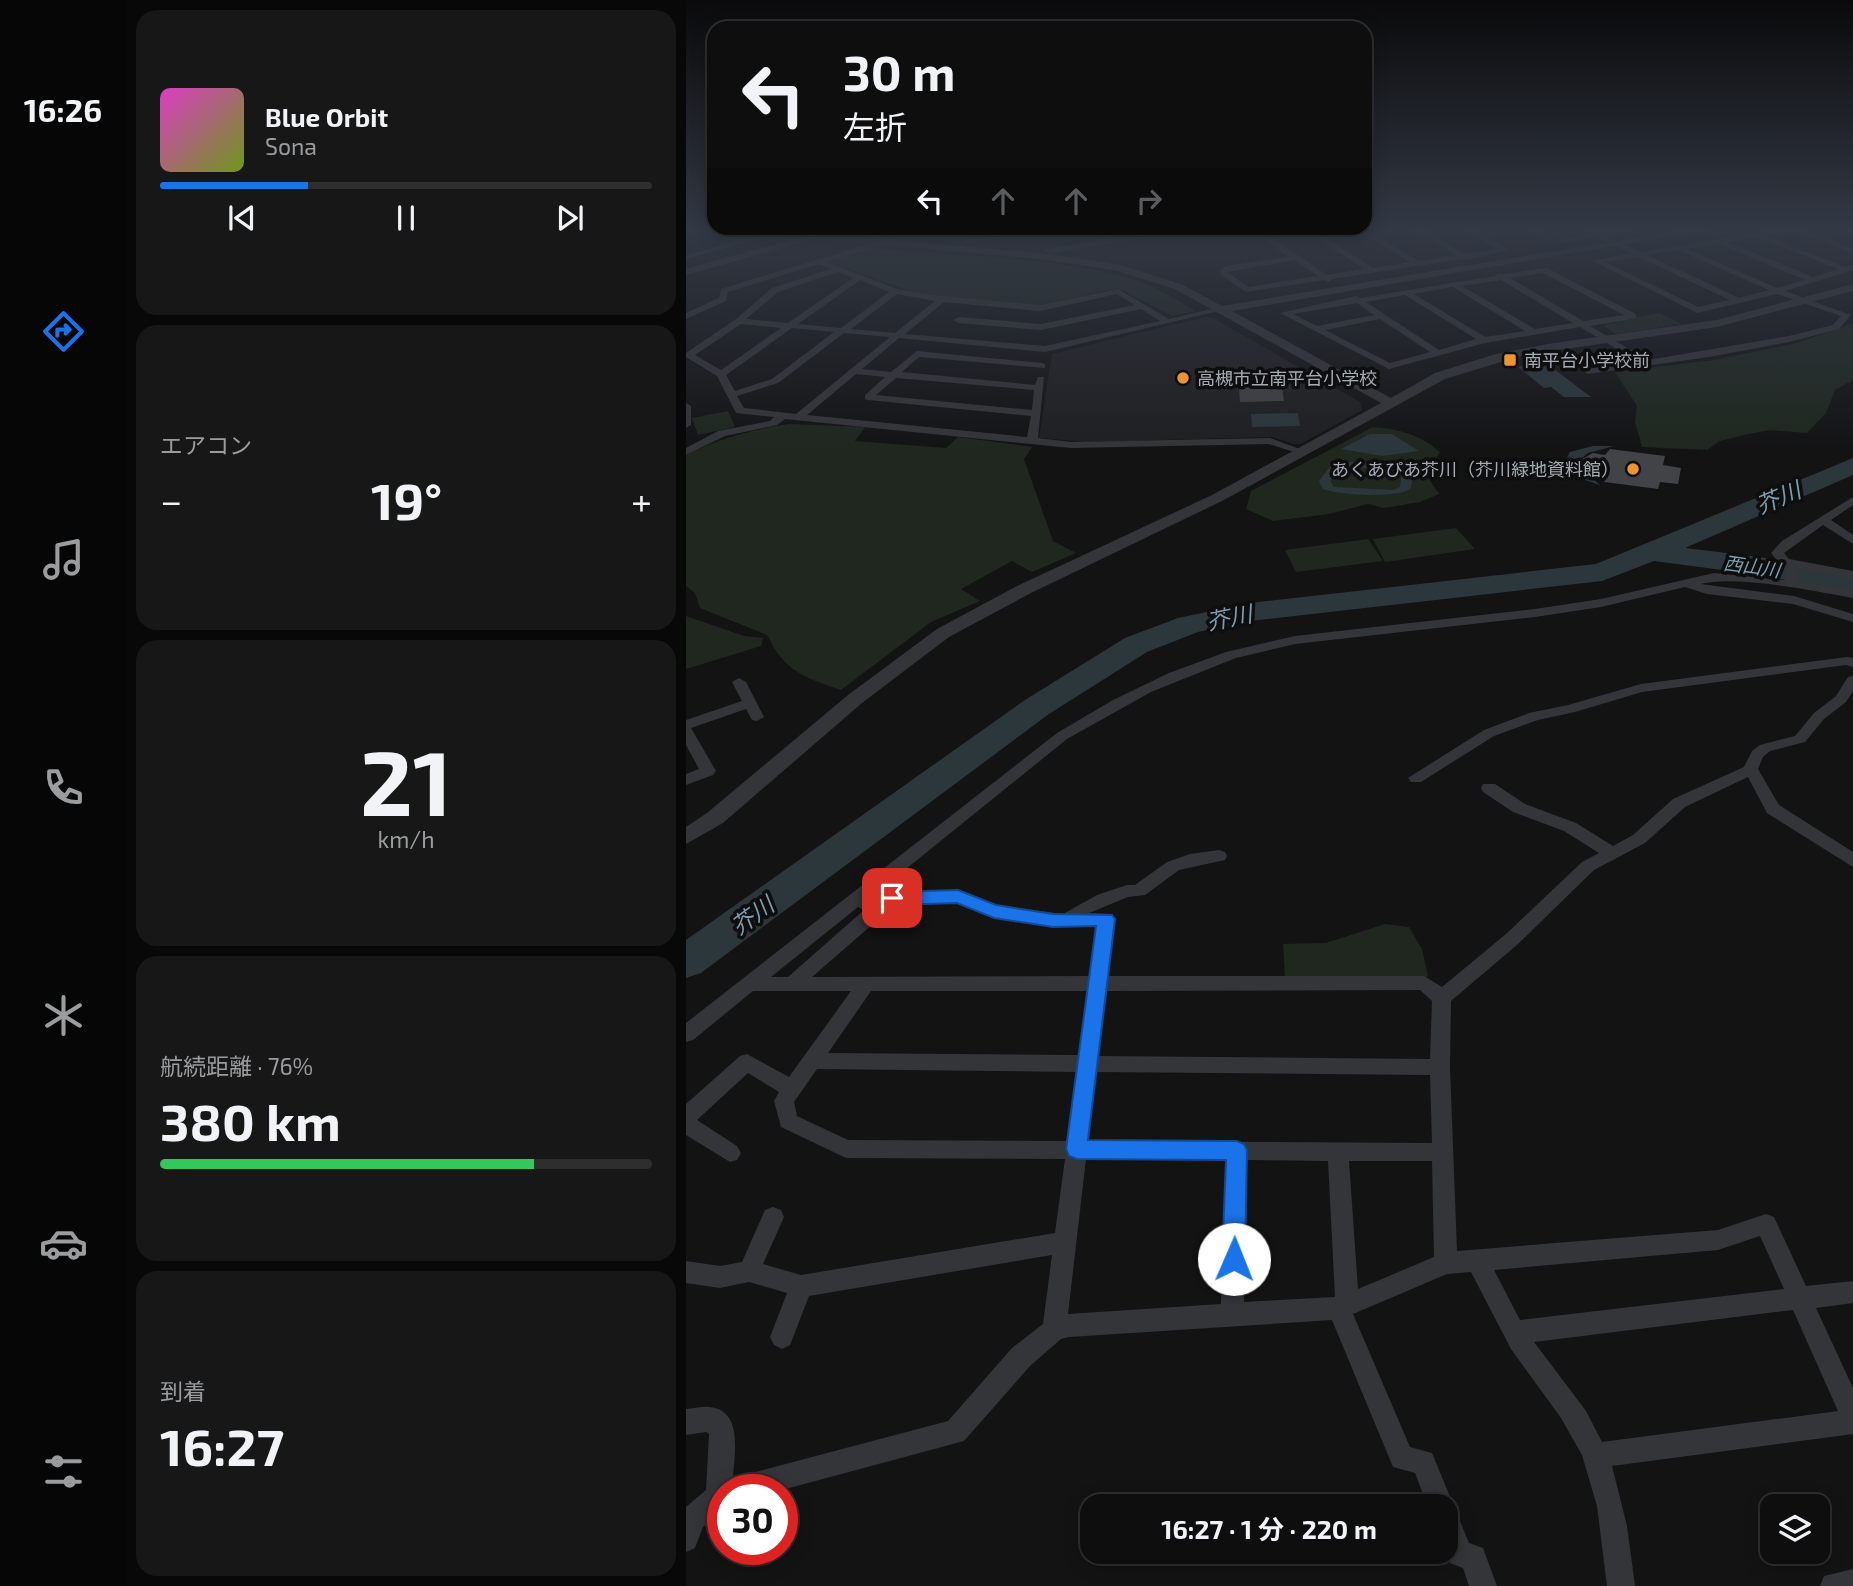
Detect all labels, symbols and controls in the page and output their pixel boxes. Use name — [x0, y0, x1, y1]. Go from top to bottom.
text: 30 m — [843, 42, 955, 101]
icon: left — [728, 49, 819, 140]
text: 16:26 — [24, 90, 102, 128]
text: Blue Orbit — [265, 101, 388, 132]
text: 左折 — [843, 107, 907, 145]
text: Sona — [265, 132, 317, 160]
icon: left — [911, 182, 949, 220]
icon: ahead — [984, 182, 1022, 220]
icon: ahead — [1057, 182, 1095, 220]
icon: right — [1130, 182, 1168, 220]
icon: previous — [223, 199, 261, 237]
icon: pause — [387, 199, 425, 237]
icon: next — [551, 199, 589, 237]
icon: directions — [39, 307, 88, 356]
place label: 南平台小学校前 — [1524, 349, 1650, 371]
marker: 南平台小学校前 — [1502, 352, 1518, 368]
place label: 高槻市立南平台小学校 — [1197, 367, 1377, 389]
marker: 高槻市立南平台小学校 — [1175, 370, 1191, 386]
text: エアコン — [160, 431, 252, 459]
place label: あくあぴあ芥川（芥川緑地資料館） — [1331, 458, 1619, 480]
marker: あくあぴあ芥川（芥川緑地資料館） — [1625, 461, 1641, 477]
text: 19° — [371, 468, 442, 530]
water label: 芥川 — [1751, 474, 1807, 519]
text: − — [160, 477, 182, 523]
text: + — [631, 477, 652, 523]
icon: music — [39, 535, 88, 584]
water label: 西山川 — [1722, 551, 1784, 582]
water label: 芥川 — [1204, 598, 1257, 635]
text: 21 — [360, 725, 452, 834]
icon: phone — [39, 763, 88, 812]
text: km/h — [377, 825, 435, 853]
pin — [862, 868, 922, 928]
icon: arrive — [873, 879, 911, 917]
water label: 芥川 — [725, 888, 781, 940]
icon: climate — [39, 991, 88, 1040]
text: 航続距離 · 76% — [160, 1052, 313, 1080]
text: 380 km — [160, 1089, 341, 1151]
icon: car — [39, 1219, 88, 1268]
position arrow — [1197, 1222, 1271, 1296]
text: 到着 — [160, 1377, 206, 1405]
text: 16:27 — [160, 1414, 284, 1476]
icon: filters — [39, 1447, 88, 1496]
speed limit sign: 30 — [707, 1474, 798, 1565]
map controls — [1760, 1494, 1830, 1564]
button: layers — [1760, 1494, 1830, 1564]
text: 16:27 · 1 分 · 220 m — [1161, 1513, 1377, 1544]

